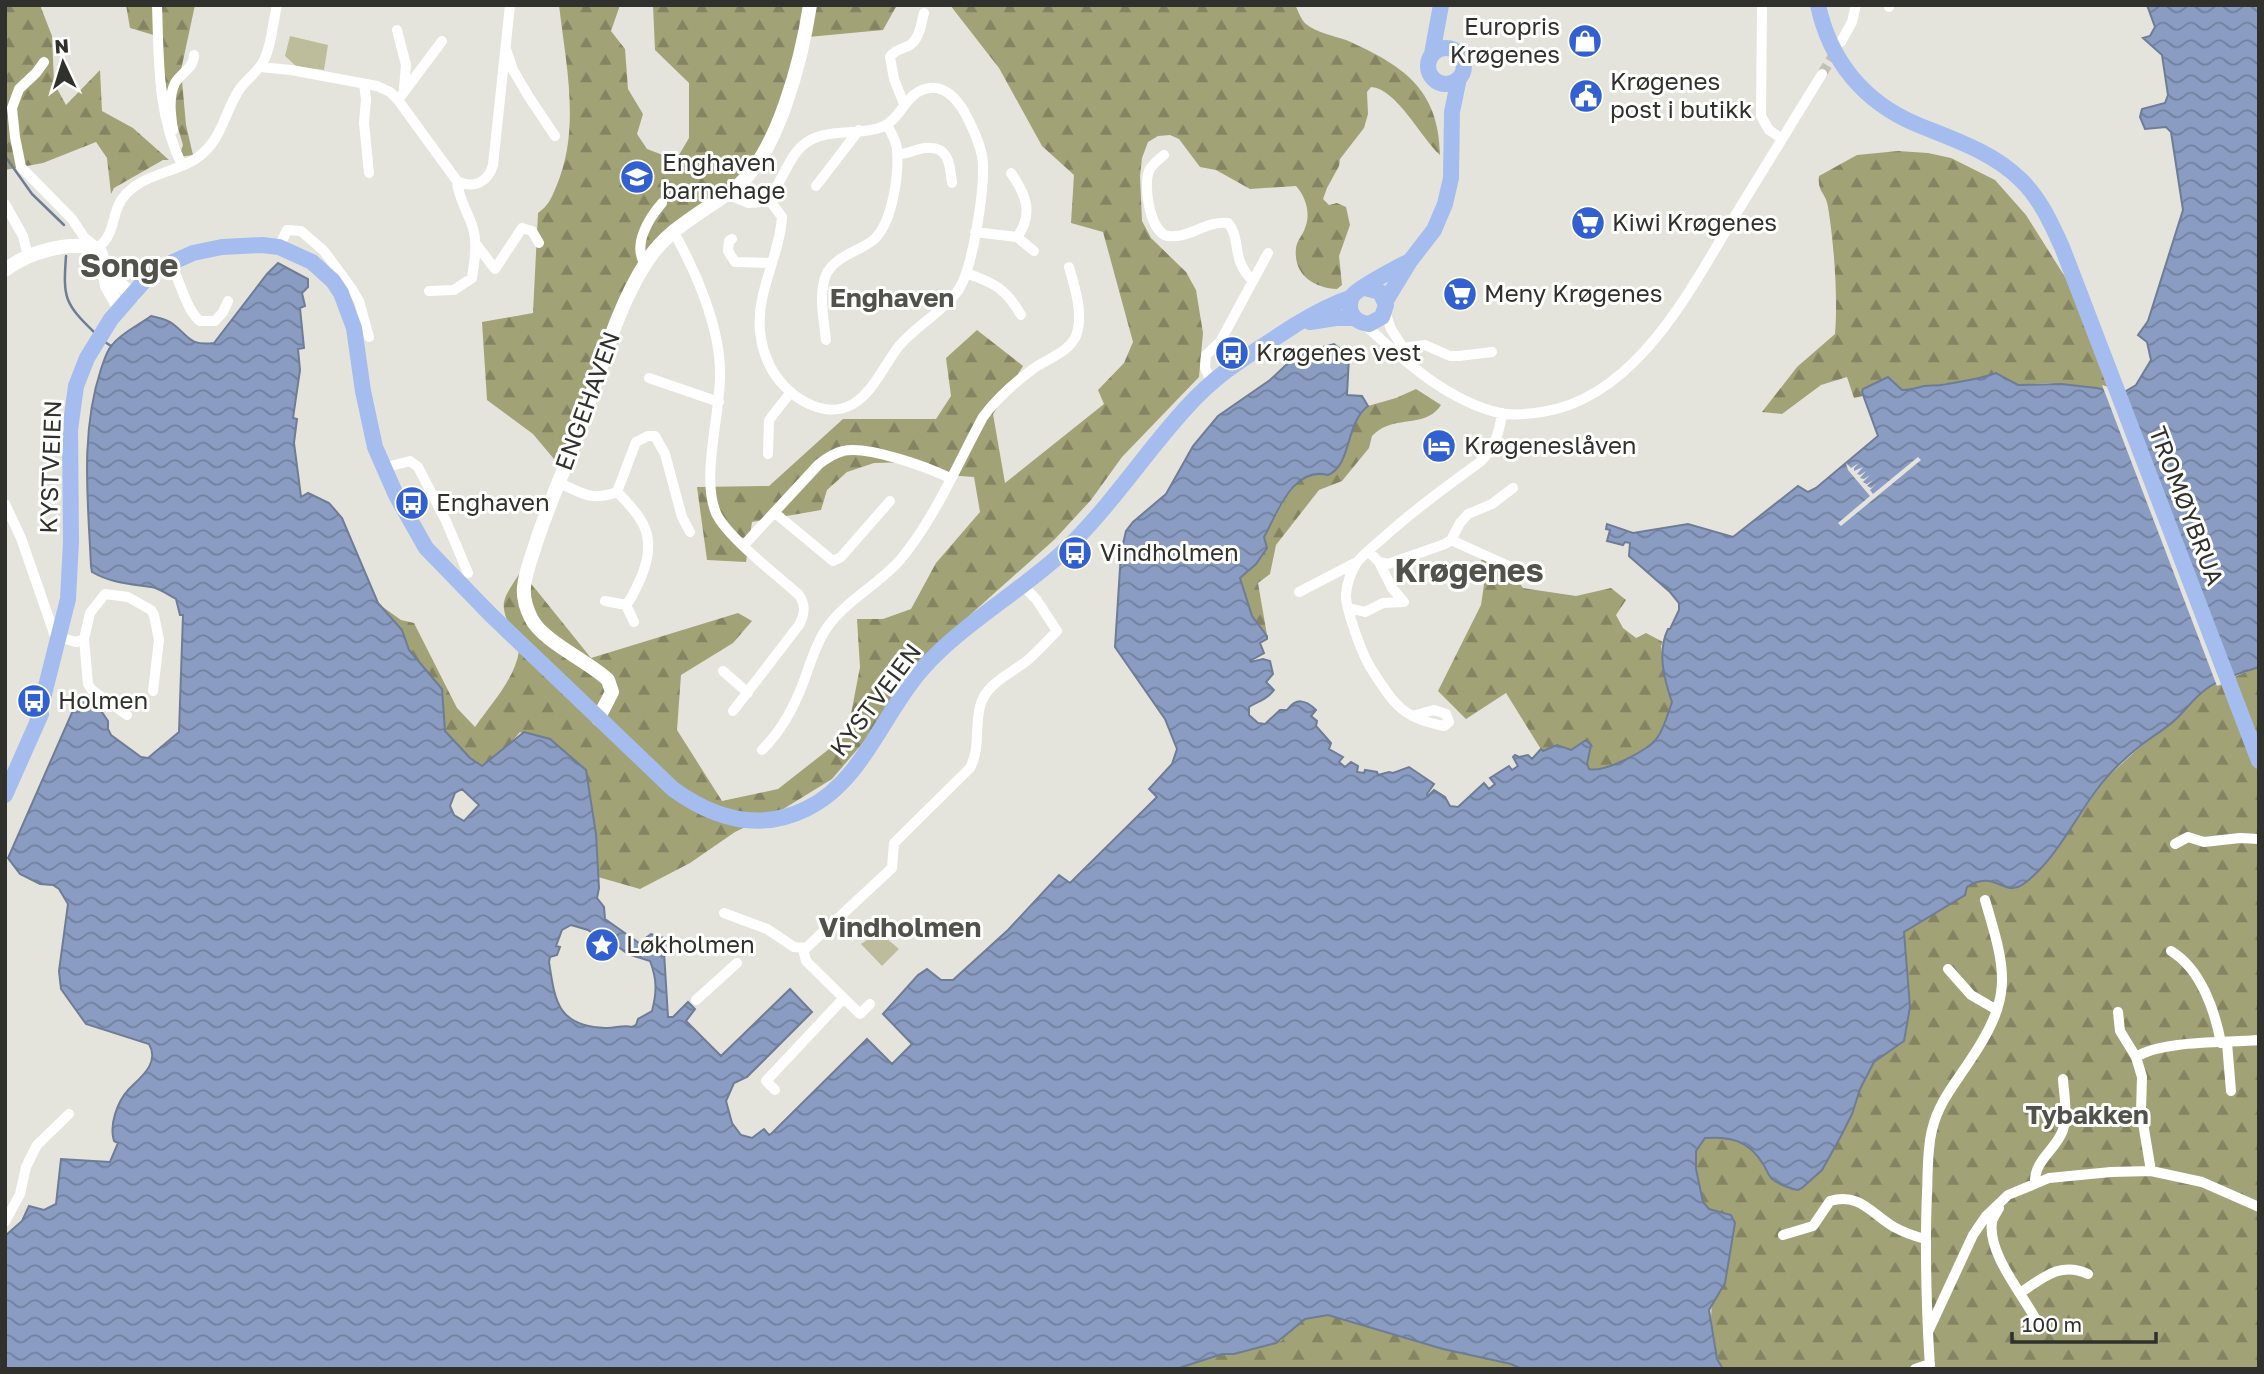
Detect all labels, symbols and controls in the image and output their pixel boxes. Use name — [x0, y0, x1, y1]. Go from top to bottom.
place label: Europris Krøgenes — [1450, 11, 1560, 68]
shop icon: Europris Krøgenes — [1566, 22, 1604, 60]
north arrow — [28, 28, 98, 98]
text: N — [54, 34, 70, 58]
place label: Krøgenes post i butikk — [1610, 66, 1752, 123]
public building icon: Krøgenes post i butikk — [1567, 77, 1605, 115]
place label: Enghaven barnehage — [662, 147, 785, 204]
school or university icon: Enghaven barnehage — [618, 158, 656, 196]
supermarket icon: Kiwi Krøgenes — [1569, 204, 1607, 242]
place label: Kiwi Krøgenes — [1612, 207, 1777, 236]
district label: Songe — [80, 246, 178, 284]
supermarket icon: Meny Krøgenes — [1441, 275, 1479, 313]
place label: Meny Krøgenes — [1484, 278, 1662, 307]
district label: Enghaven — [830, 282, 954, 313]
street label: ENGEHAVEN — [548, 327, 625, 474]
bus stop icon: Krøgenes vest — [1213, 334, 1251, 372]
place label: Krøgenes vest — [1256, 337, 1421, 366]
street label: KYSTVEIEN — [33, 400, 66, 534]
street label: TROMØYBRUA — [2144, 422, 2231, 589]
hotel icon: Krøgeneslåven — [1420, 427, 1458, 465]
place label: Krøgeneslåven — [1464, 430, 1637, 459]
bus stop icon: Enghaven — [393, 484, 431, 522]
place label: Enghaven — [436, 487, 550, 516]
bus stop icon: Vindholmen — [1056, 534, 1094, 572]
place label: Vindholmen — [1100, 537, 1239, 566]
district label: Krøgenes — [1394, 551, 1544, 589]
street label: KYSTVEIEN — [823, 637, 927, 761]
bus stop icon: Holmen — [15, 682, 53, 720]
place label: Holmen — [58, 685, 148, 714]
district label: Vindholmen — [819, 910, 981, 943]
place icon: Løkholmen — [583, 926, 621, 964]
place label: Løkholmen — [626, 929, 755, 958]
district label: Tybakken — [2025, 1099, 2149, 1130]
scale bar — [2012, 1300, 2156, 1344]
text: 100 m — [2022, 1311, 2082, 1337]

